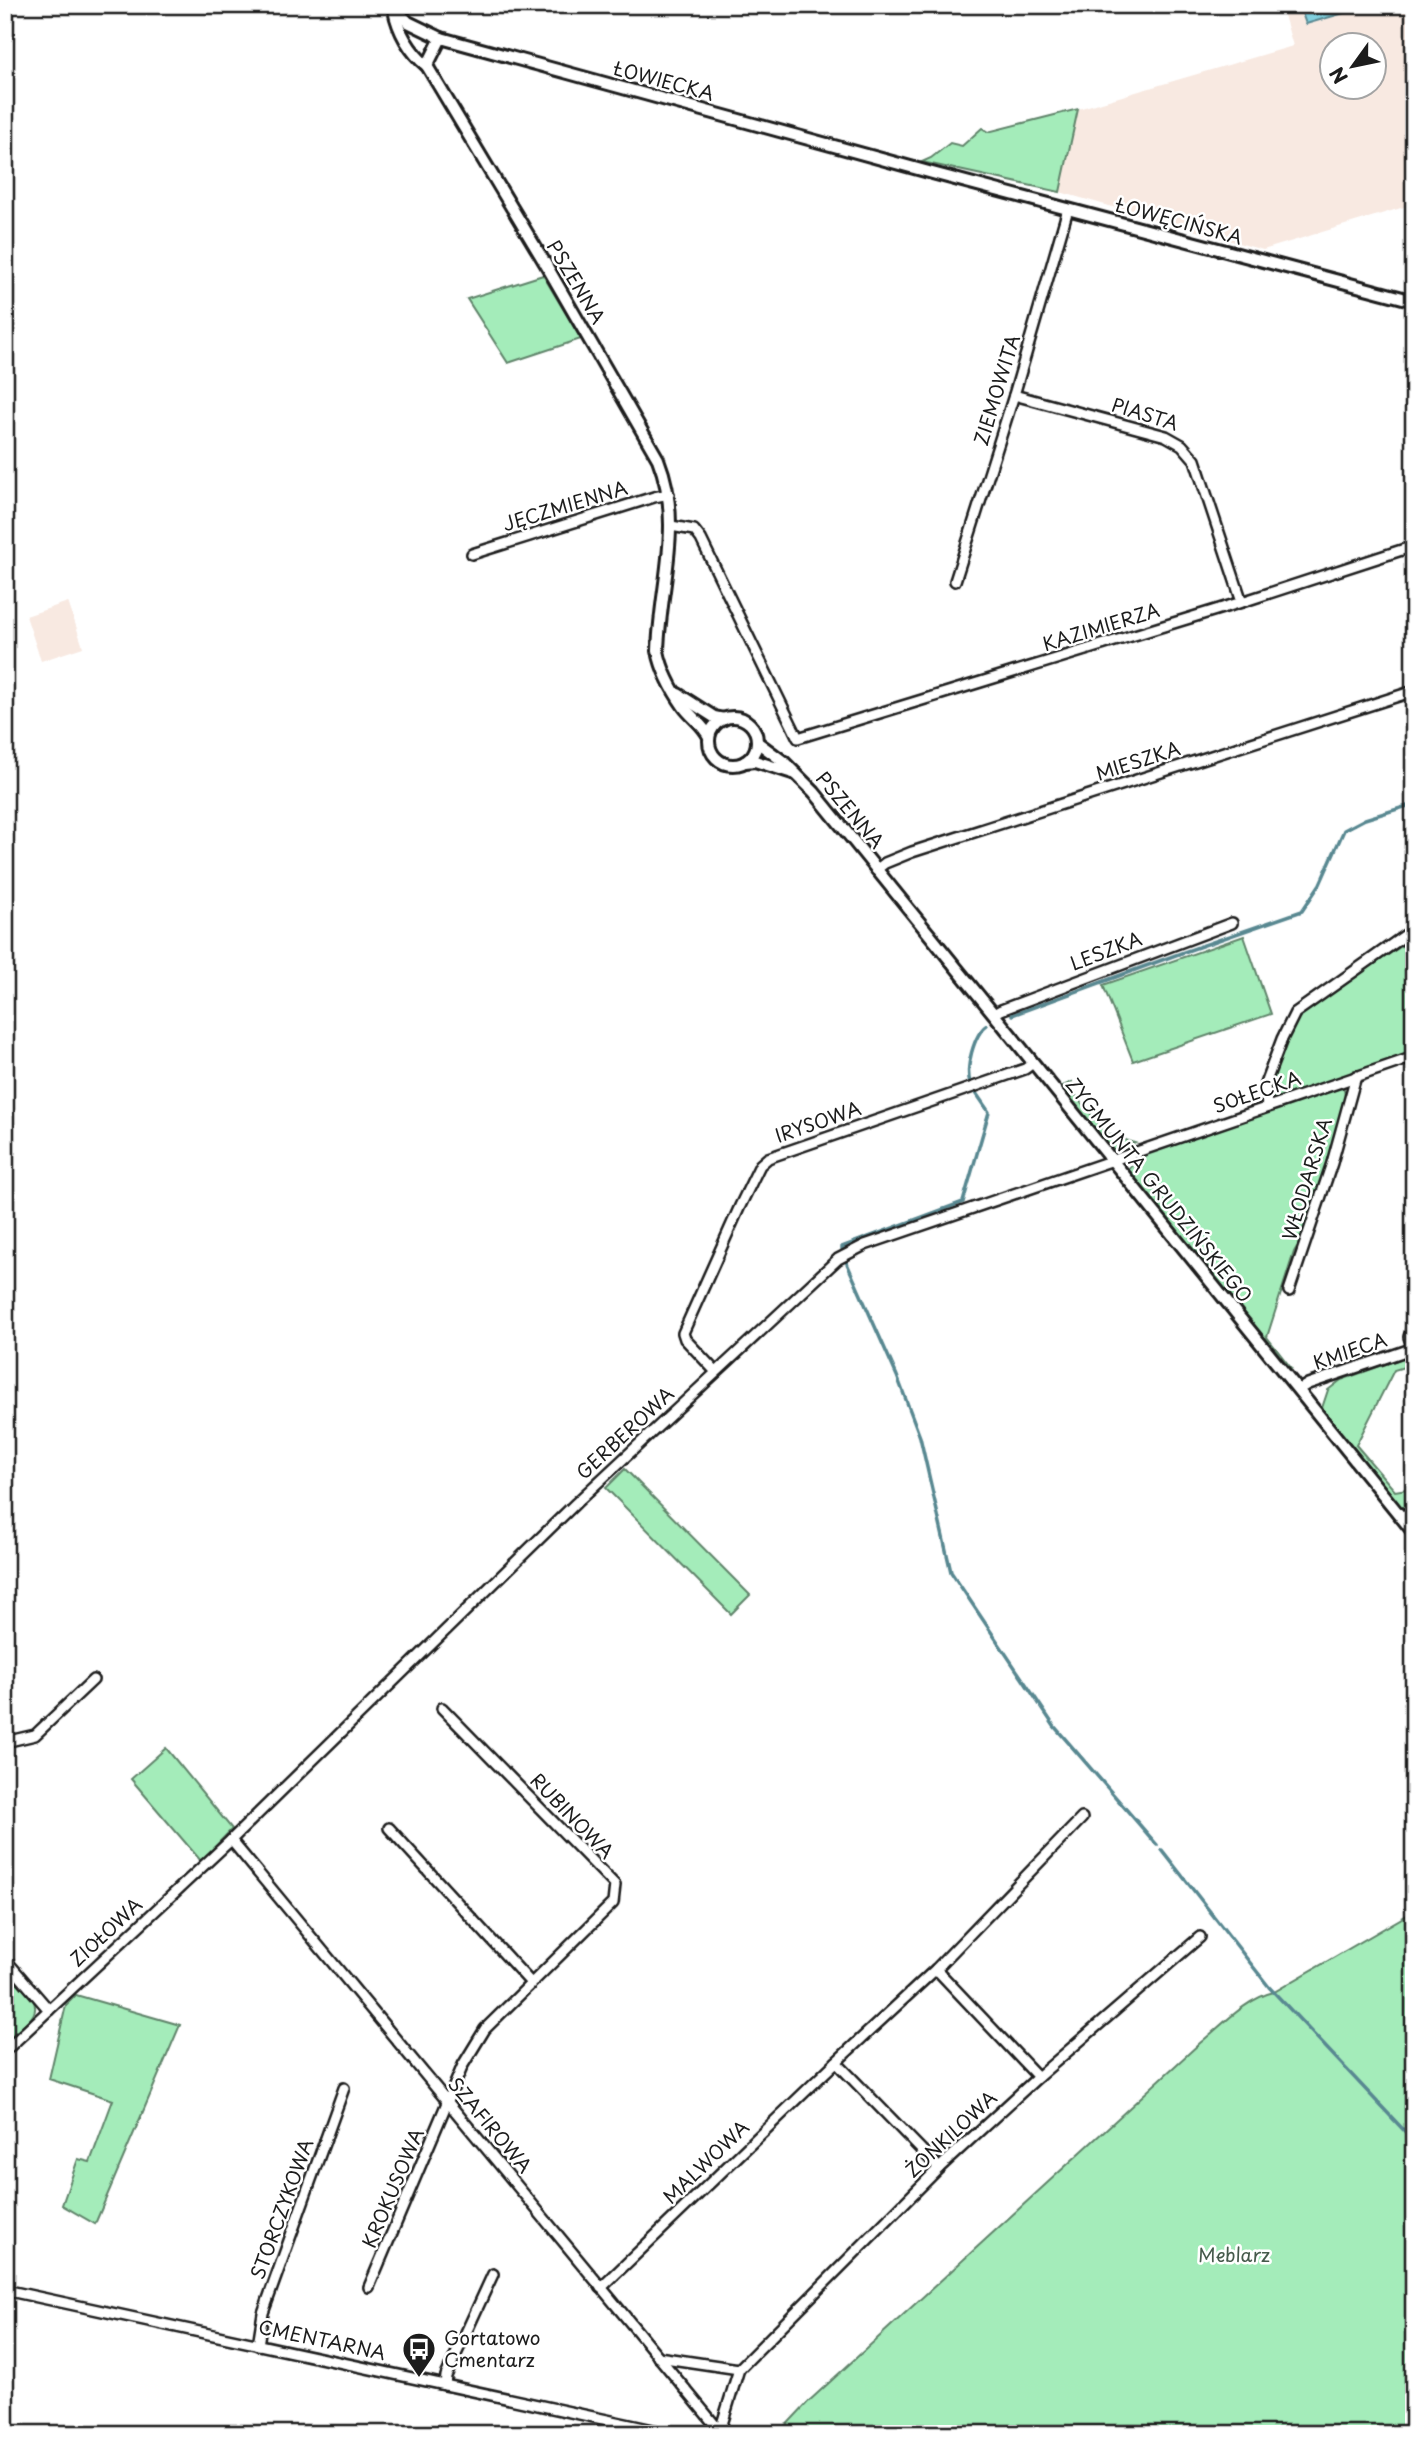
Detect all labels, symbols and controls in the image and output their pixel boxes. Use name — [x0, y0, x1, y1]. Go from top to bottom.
north arrow — [1318, 32, 1388, 102]
street label: ŁOWIECKA — [610, 53, 717, 107]
text: N — [1322, 62, 1354, 90]
street label: ŁOWĘCIŃSKA — [1112, 189, 1246, 250]
street label: PSZENNA — [541, 234, 613, 329]
street label: ZIEMOWITA — [966, 331, 1026, 448]
street label: PIASTA — [1108, 390, 1182, 436]
street label: JĘCZMIENNA — [499, 473, 631, 537]
street label: KAZIMIERZA — [1039, 595, 1163, 657]
street label: MIESZKA — [1092, 733, 1183, 787]
street label: PSZENNA — [810, 765, 892, 854]
street label: LESZKA — [1066, 924, 1146, 977]
street label: SOŁECKA — [1209, 1063, 1304, 1119]
street label: ZYGMUNTA GRUDZIŃSKIEGO — [1060, 1071, 1260, 1308]
street label: IRYSOWA — [771, 1093, 864, 1149]
street label: WŁODARSKA — [1274, 1114, 1338, 1243]
street label: KMIECA — [1309, 1324, 1390, 1376]
street label: GERBEROWA — [569, 1380, 679, 1485]
street label: RUBINOWA — [525, 1766, 621, 1864]
street label: ZIOŁOWA — [63, 1890, 148, 1972]
street label: SZAFIROWA — [442, 2070, 539, 2178]
street label: ŻONKILOWA — [898, 2083, 1002, 2183]
street label: MALWOWA — [656, 2113, 755, 2210]
street label: KROKUSOWA — [354, 2123, 430, 2252]
street label: STORCZYKOWA — [243, 2134, 319, 2283]
park label: Meblarz — [1198, 2240, 1270, 2268]
street label: CMENTARNA — [256, 2312, 389, 2366]
place label: Gortatowo Cmentarz — [444, 2323, 541, 2373]
bus stop icon: Gortatowo Cmentarz — [400, 2330, 438, 2379]

